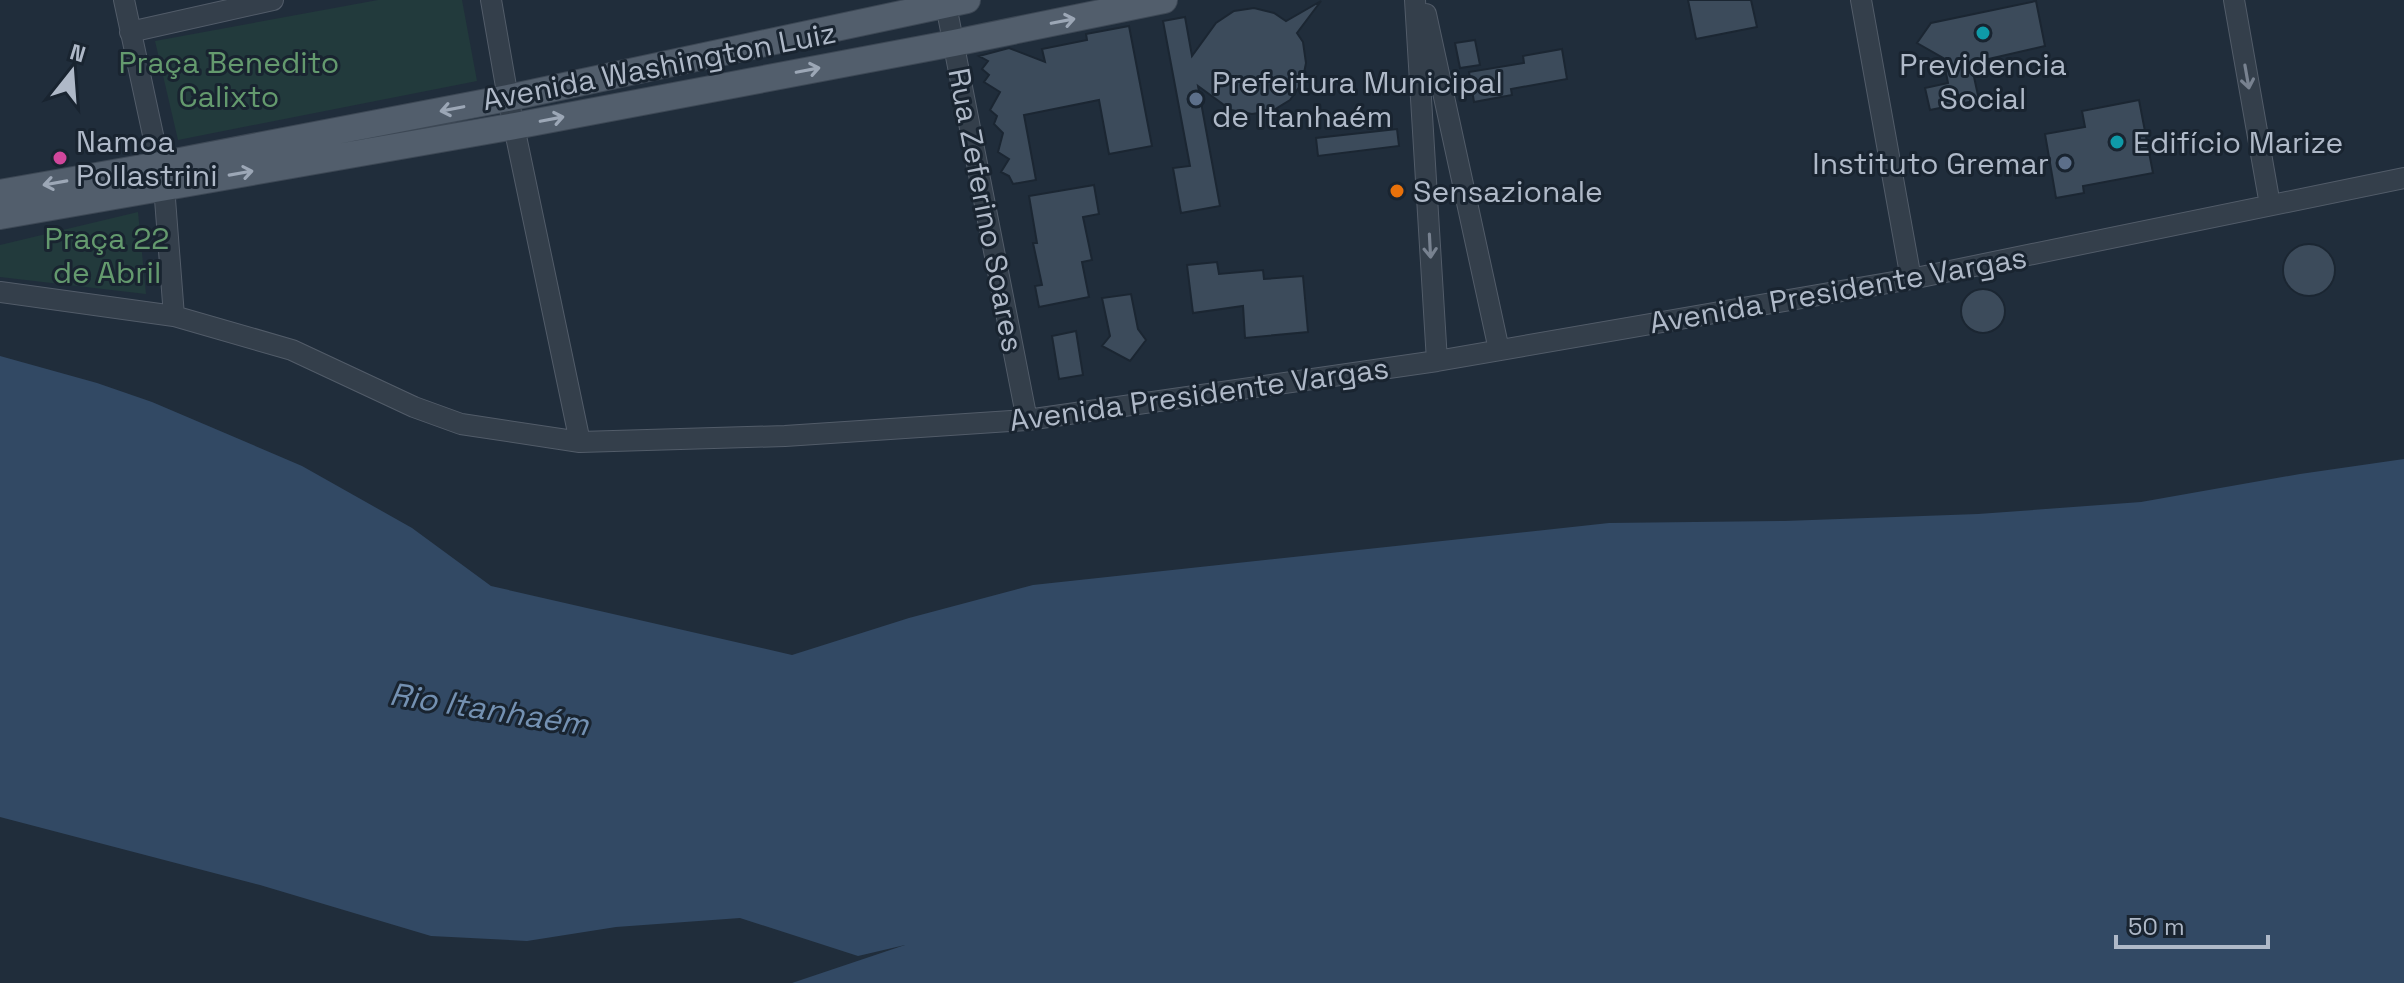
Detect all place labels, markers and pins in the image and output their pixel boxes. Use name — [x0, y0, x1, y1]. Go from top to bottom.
marker: Previdencia Social — [1974, 24, 1992, 42]
place label: Previdencia Social — [1899, 45, 2067, 118]
place label: Prefeitura Municipal de Itanhaém — [1212, 63, 1503, 136]
marker: Prefeitura Municipal de Itanhaém — [1187, 90, 1205, 108]
place label: Namoa Pollastrini — [76, 122, 218, 195]
place label: Edifício Marize — [2133, 123, 2343, 162]
marker: Edifício Marize — [2108, 133, 2126, 151]
place label: Instituto Gremar — [1812, 144, 2049, 183]
marker: Namoa Pollastrini — [51, 149, 69, 167]
marker: Instituto Gremar — [2056, 154, 2074, 172]
place label: Sensazionale — [1413, 172, 1603, 211]
marker: Sensazionale — [1388, 182, 1406, 200]

